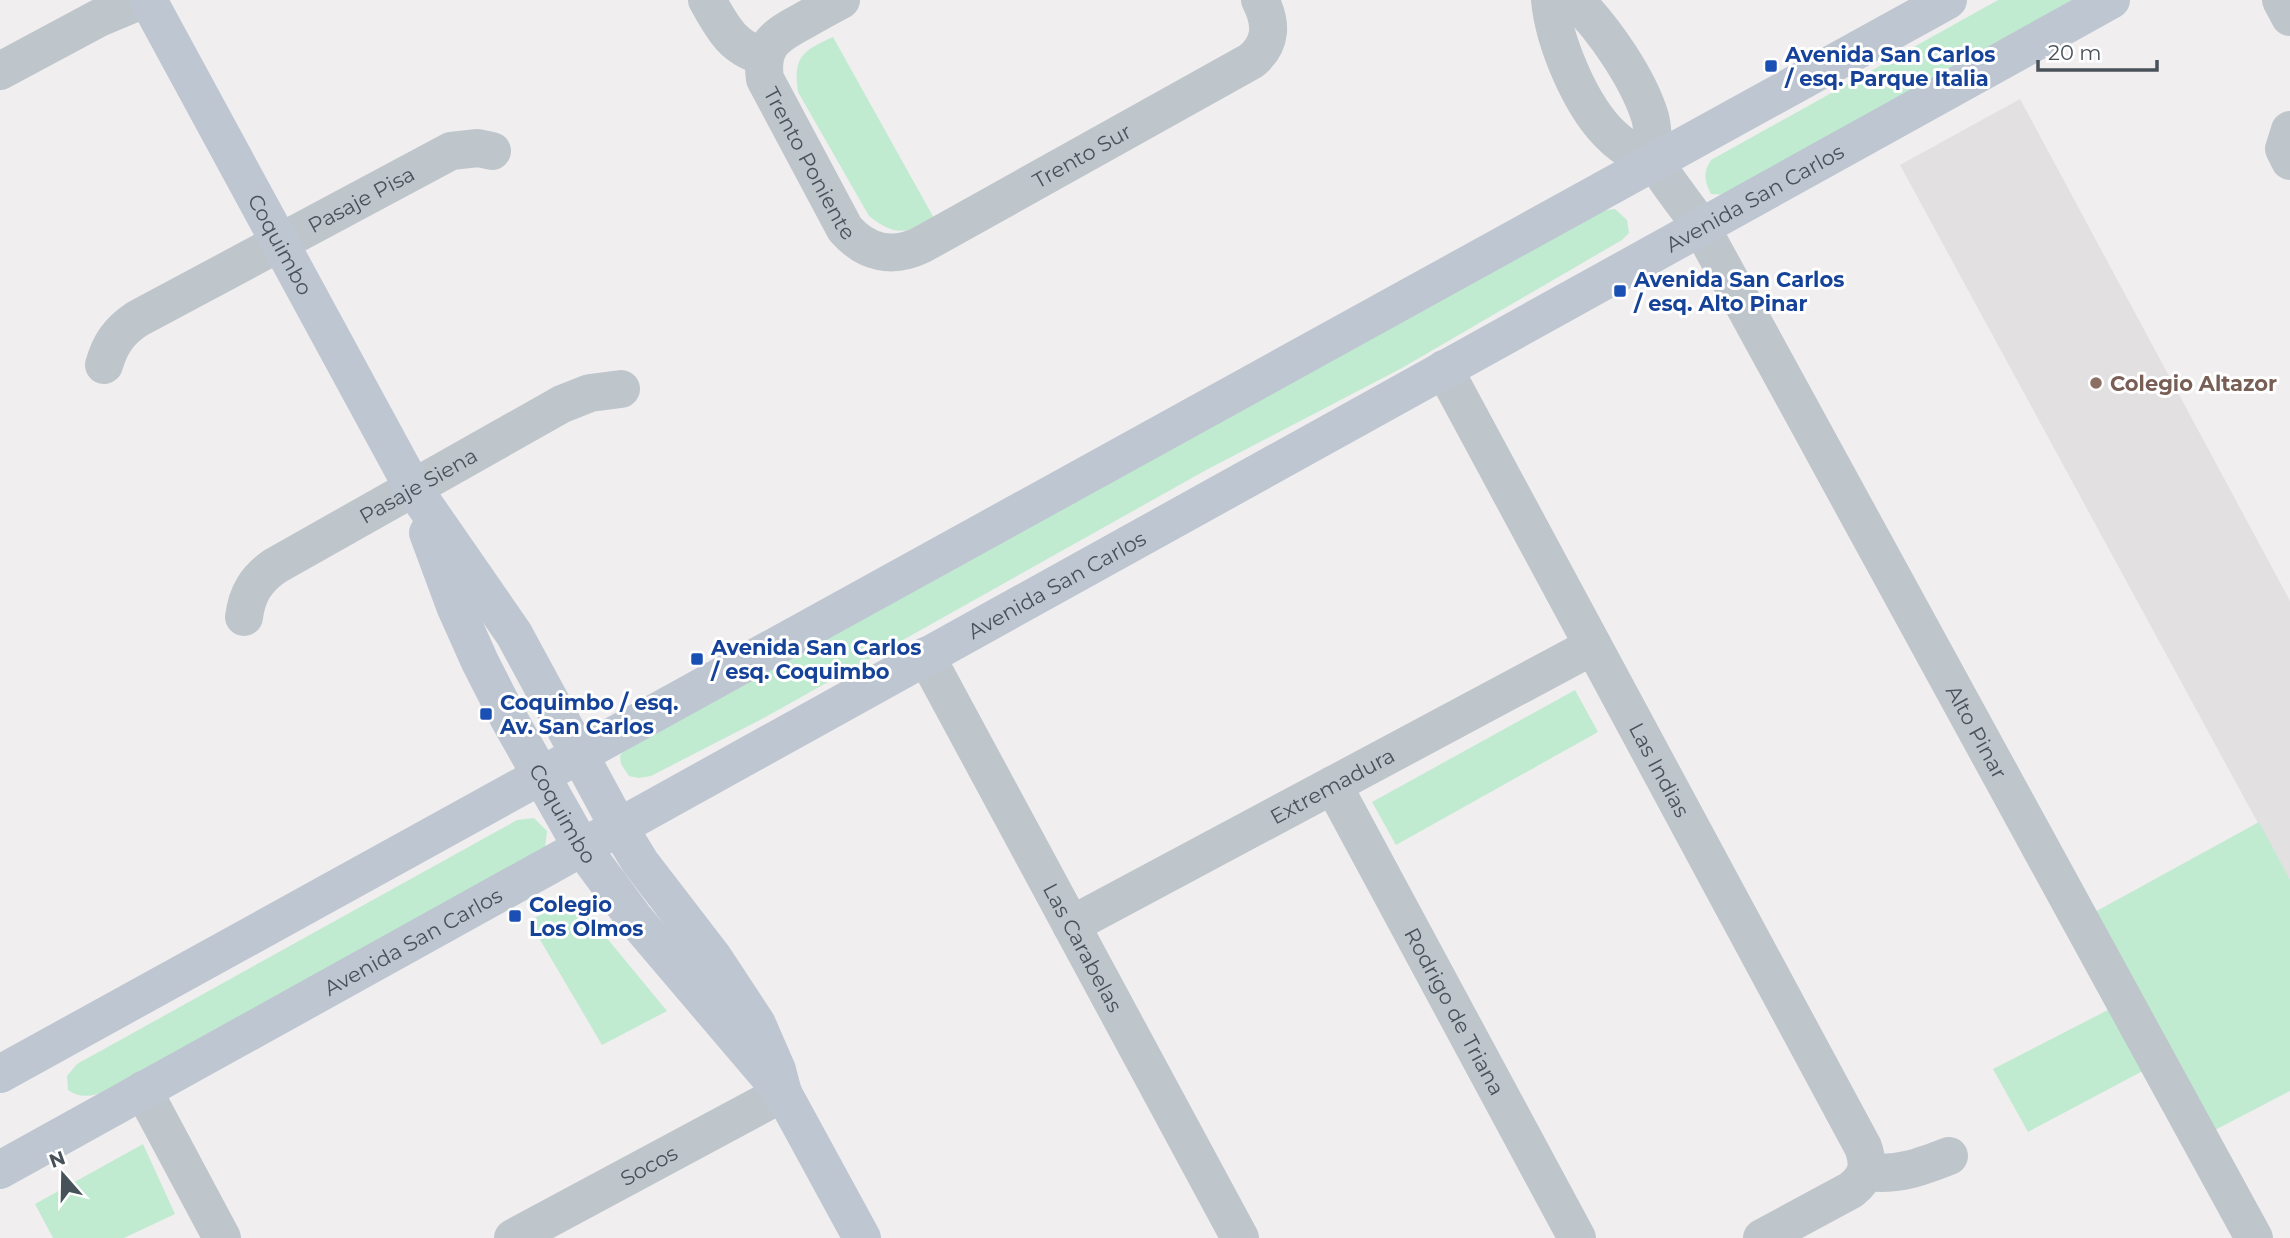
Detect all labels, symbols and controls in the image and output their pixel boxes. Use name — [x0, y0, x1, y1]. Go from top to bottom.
scale bar — [2038, 28, 2157, 72]
text: 20 m — [2048, 40, 2102, 65]
place label: Avenida San Carlos / esq. Parque Italia — [1784, 42, 1995, 91]
marker: Avenida San Carlos / esq. Parque Italia — [1763, 58, 1779, 74]
street label: Trento Poniente — [759, 83, 861, 245]
street label: Trento Sur — [1028, 118, 1135, 193]
street label: Avenida San Carlos — [1661, 138, 1848, 257]
street label: Pasaje Pisa — [303, 161, 419, 238]
street label: Coquimbo — [243, 189, 318, 299]
place label: Avenida San Carlos / esq. Alto Pinar — [1633, 267, 1844, 316]
marker: Avenida San Carlos / esq. Alto Pinar — [1612, 283, 1628, 299]
place label: Colegio Altazor — [2110, 371, 2277, 396]
marker: Colegio Altazor — [2088, 375, 2104, 391]
street label: Pasaje Siena — [355, 442, 482, 528]
street label: Avenida San Carlos — [963, 525, 1150, 644]
place label: Avenida San Carlos / esq. Coquimbo — [710, 635, 921, 684]
marker: Avenida San Carlos / esq. Coquimbo — [689, 651, 705, 667]
street label: Alto Pinar — [1941, 680, 2013, 783]
place label: Coquimbo / esq. Av. San Carlos — [499, 690, 679, 739]
marker: Coquimbo / esq. Av. San Carlos — [478, 706, 494, 722]
street label: Las Indias — [1624, 718, 1695, 821]
street label: Extremadura — [1266, 742, 1399, 829]
street label: Coquimbo — [524, 759, 602, 868]
street label: Las Carabelas — [1038, 879, 1128, 1016]
street label: Avenida San Carlos — [319, 882, 506, 1001]
place label: Colegio Los Olmos — [529, 892, 644, 941]
marker: Colegio Los Olmos — [507, 908, 523, 924]
street label: Rodrigo de Triana — [1400, 923, 1510, 1099]
north arrow — [28, 1140, 98, 1210]
street label: Socos — [616, 1140, 682, 1191]
text: N — [46, 1146, 69, 1173]

